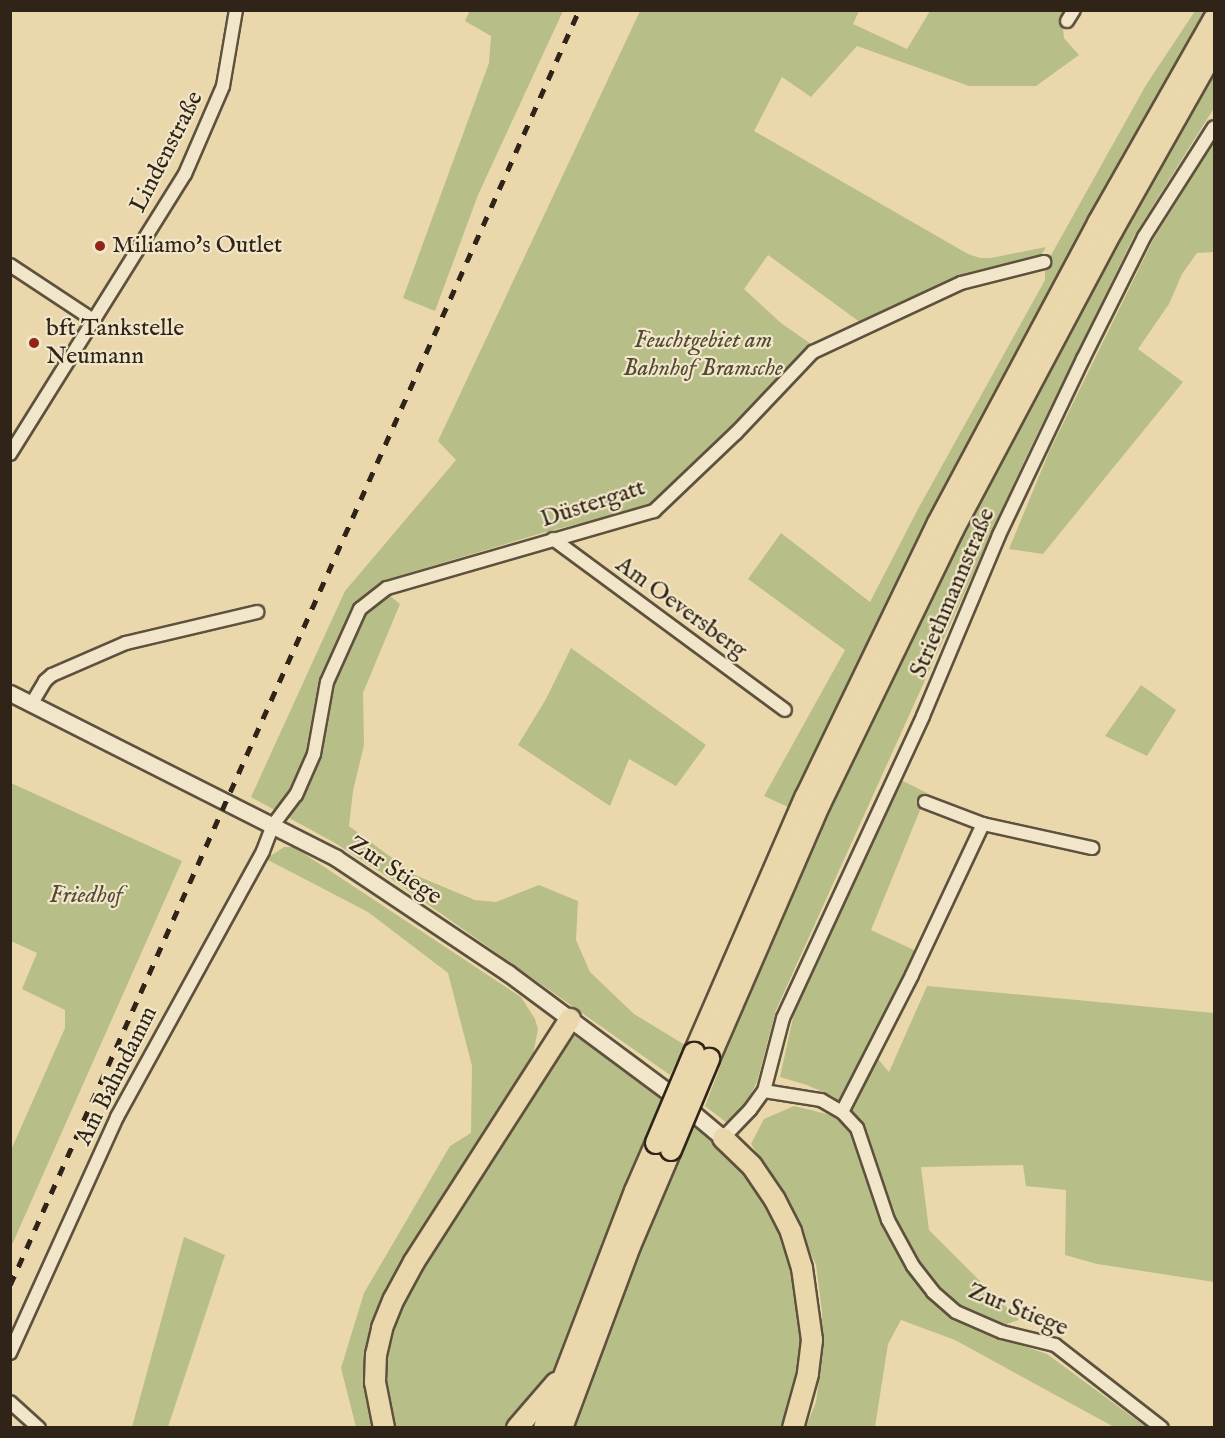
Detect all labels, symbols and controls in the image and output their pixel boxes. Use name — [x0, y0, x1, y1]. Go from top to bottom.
street label: Lindenstraße — [124, 87, 210, 217]
place label: Miliamo's Outlet — [112, 232, 282, 260]
marker: Miliamo's Outlet — [93, 239, 107, 253]
place label: bft Tankstelle Neumann — [46, 315, 184, 371]
park label: Feuchtgebiet am Bahnhof Bramsche — [623, 327, 783, 383]
marker: bft Tankstelle Neumann — [27, 336, 41, 350]
street label: Düstergatt — [537, 474, 649, 534]
street label: Striethmannstraße — [904, 504, 1002, 682]
street label: Am Oeversberg — [610, 551, 752, 665]
street label: Zur Stiege — [343, 830, 447, 912]
park label: Friedhof — [49, 882, 123, 910]
street label: Am Bahndamm — [70, 1002, 164, 1150]
street label: Zur Stiege — [964, 1277, 1072, 1343]

